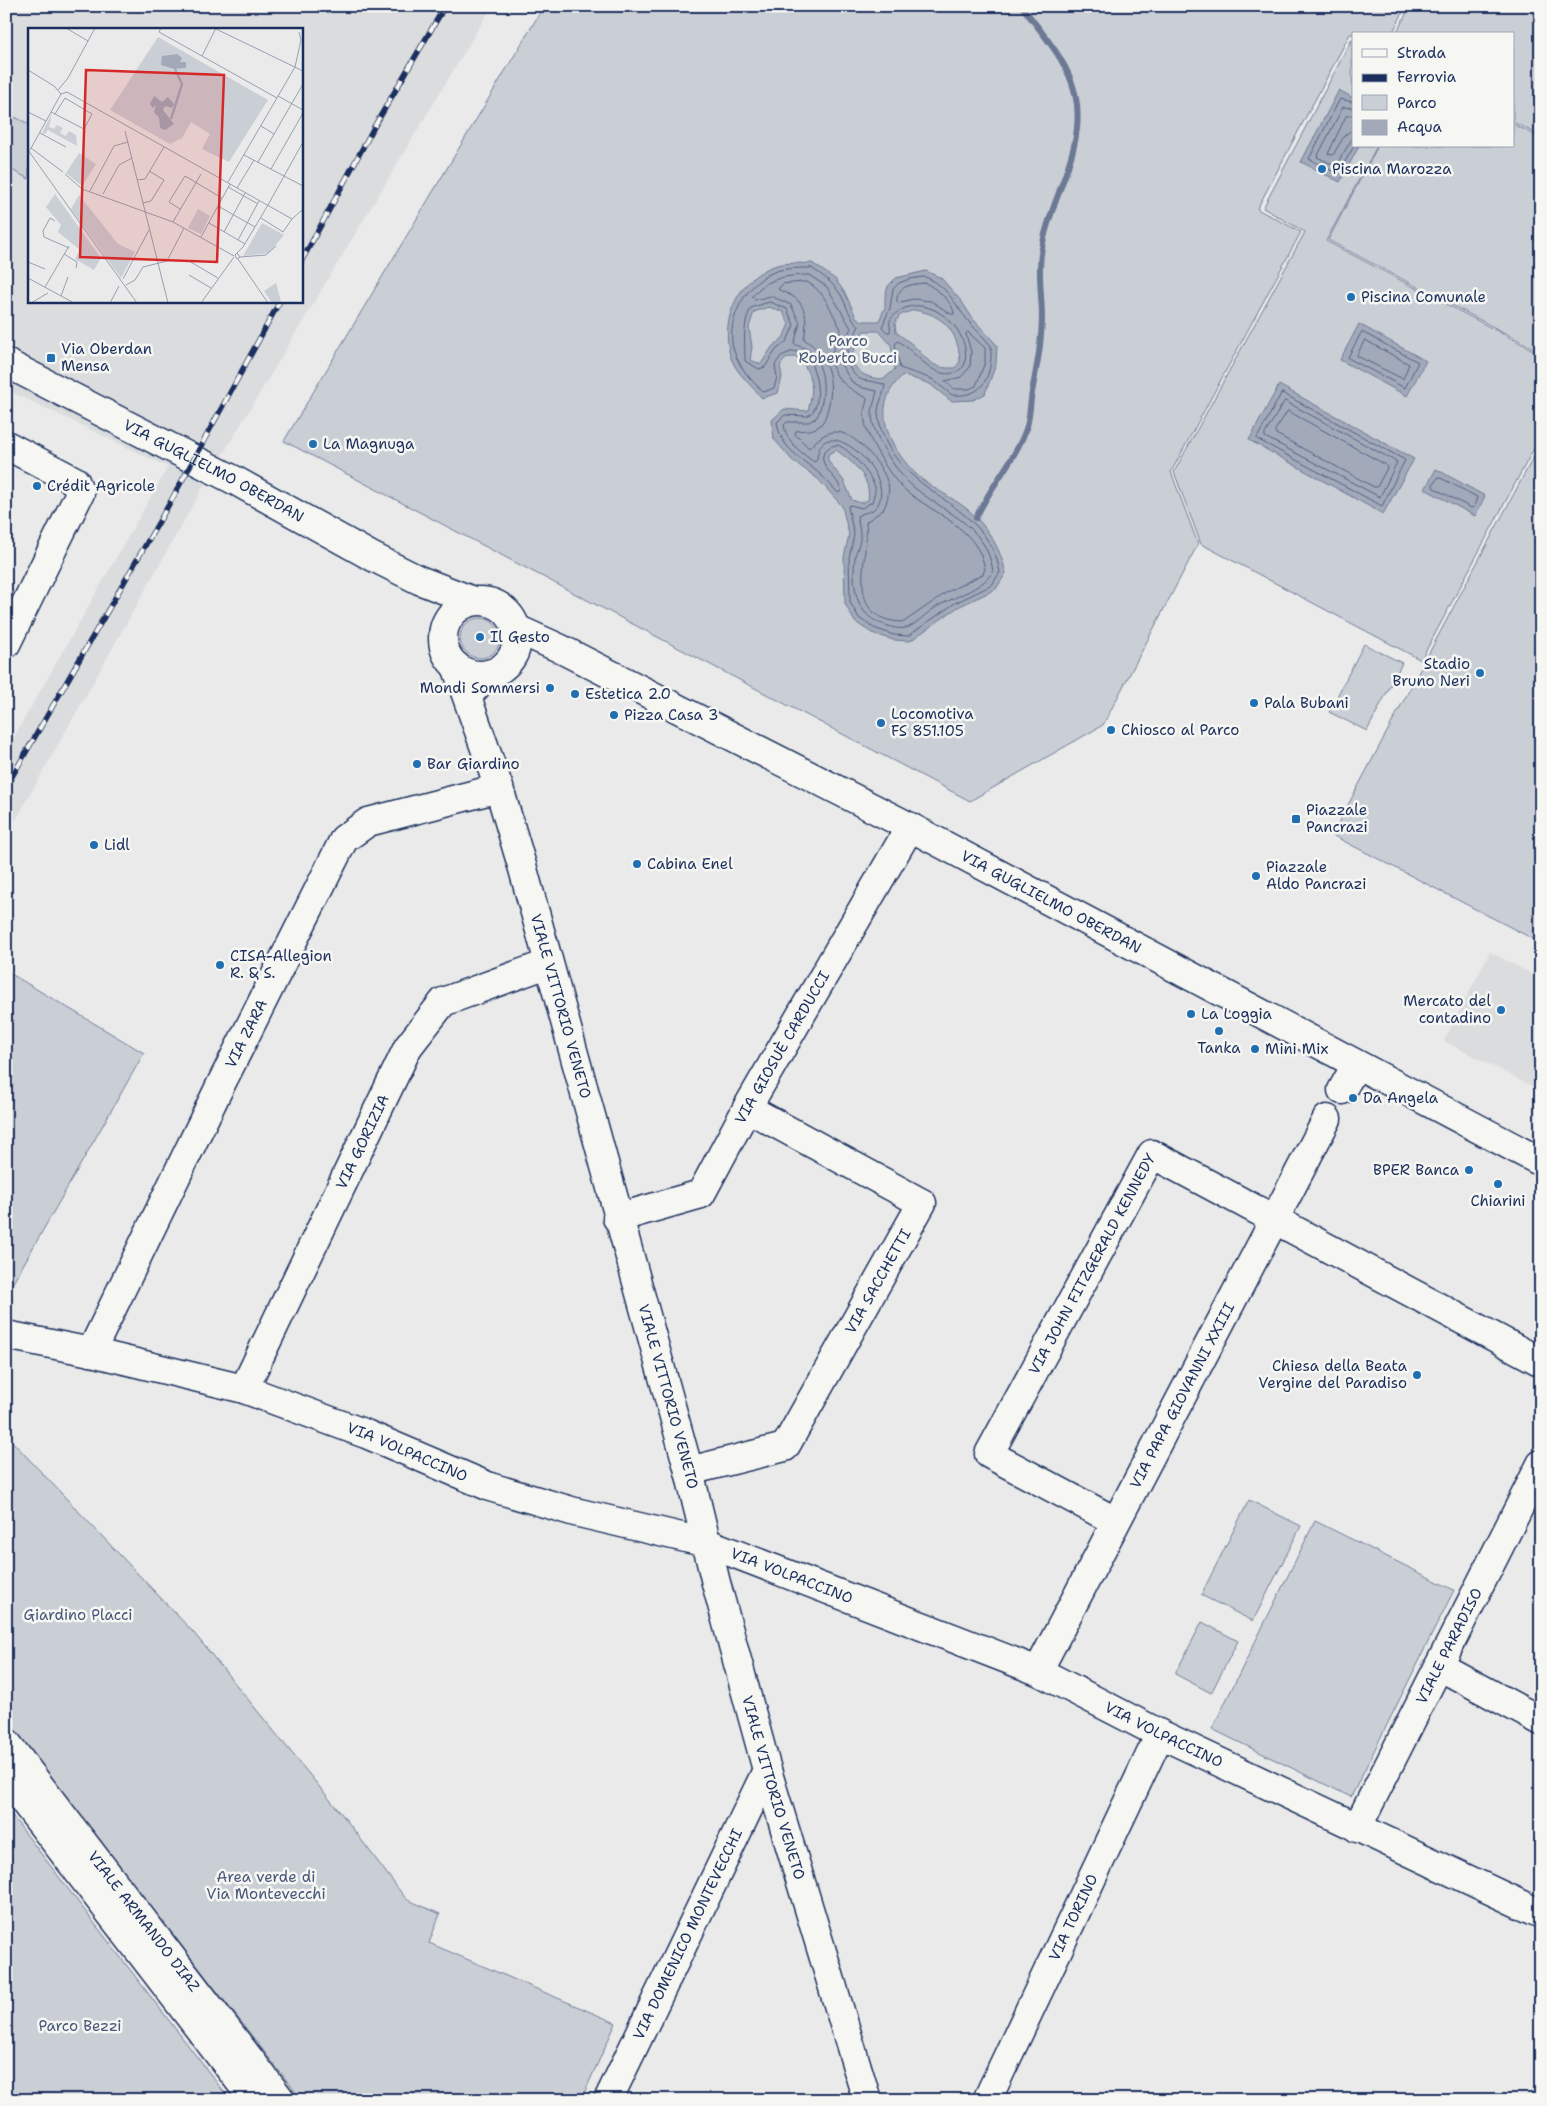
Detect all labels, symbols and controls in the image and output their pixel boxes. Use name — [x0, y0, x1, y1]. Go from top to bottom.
inset map — [28, 28, 302, 302]
legend — [1352, 32, 1514, 148]
text: Strada — [1397, 43, 1446, 63]
text: Ferrovia — [1397, 67, 1457, 87]
text: Parco — [1397, 93, 1437, 113]
text: Acqua — [1397, 117, 1443, 137]
place label: Piscina Marozza — [1332, 159, 1452, 179]
marker: Piscina Marozza — [1316, 163, 1328, 175]
place label: Piscina Comunale — [1361, 287, 1486, 307]
marker: Piscina Comunale — [1345, 291, 1357, 303]
park label: Parco Roberto Bucci — [799, 331, 897, 368]
place label: Via Oberdan Mensa — [61, 339, 152, 376]
marker: Via Oberdan Mensa — [45, 352, 57, 364]
street label: VIA GUGLIELMO OBERDAN — [120, 415, 308, 527]
place label: La Magnuga — [323, 434, 415, 454]
marker: La Magnuga — [307, 438, 319, 450]
place label: Crédit Agricole — [47, 476, 155, 496]
marker: Crédit Agricole — [31, 480, 43, 492]
place label: Il Gesto — [490, 627, 550, 647]
marker: Il Gesto — [474, 631, 486, 643]
place label: Stadio Bruno Neri — [1392, 654, 1470, 691]
marker: Stadio Bruno Neri — [1474, 667, 1486, 679]
place label: Mondi Sommersi — [420, 678, 540, 698]
marker: Mondi Sommersi — [544, 682, 556, 694]
place label: Estetica 2.0 — [585, 684, 671, 704]
marker: Estetica 2.0 — [569, 688, 581, 700]
place label: Pala Bubani — [1264, 693, 1349, 713]
marker: Pala Bubani — [1248, 697, 1260, 709]
place label: Locomotiva FS 851.105 — [891, 704, 974, 741]
place label: Pizza Casa 3 — [624, 705, 719, 725]
marker: Pizza Casa 3 — [608, 709, 620, 721]
marker: Locomotiva FS 851.105 — [875, 717, 887, 729]
place label: Chiosco al Parco — [1121, 720, 1239, 740]
marker: Chiosco al Parco — [1105, 724, 1117, 736]
place label: Bar Giardino — [427, 754, 520, 774]
marker: Bar Giardino — [411, 758, 423, 770]
place label: Piazzale Pancrazi — [1306, 800, 1368, 837]
marker: Piazzale Pancrazi — [1290, 813, 1302, 825]
place label: Lidl — [104, 835, 130, 855]
marker: Lidl — [88, 839, 100, 851]
street label: VIA GUGLIELMO OBERDAN — [957, 846, 1145, 958]
place label: Cabina Enel — [647, 854, 733, 874]
place label: Piazzale Aldo Pancrazi — [1266, 857, 1366, 894]
marker: Cabina Enel — [631, 858, 643, 870]
marker: Piazzale Aldo Pancrazi — [1250, 870, 1262, 882]
street label: VIALE VITTORIO VENETO — [526, 911, 596, 1101]
place label: CISA-Allegion R. & S. — [230, 946, 332, 983]
marker: CISA-Allegion R. & S. — [214, 959, 226, 971]
street label: VIA GIOSUÈ CARDUCCI — [730, 967, 834, 1127]
place label: Mercato del contadino — [1403, 991, 1491, 1028]
street label: VIA ZARA — [221, 996, 272, 1072]
place label: La Loggia — [1201, 1004, 1273, 1024]
marker: Mercato del contadino — [1495, 1004, 1507, 1016]
marker: La Loggia — [1185, 1008, 1197, 1020]
marker: Tanka — [1213, 1025, 1225, 1037]
place label: Tanka — [1197, 1038, 1241, 1058]
place label: Mini Mix — [1265, 1039, 1328, 1059]
marker: Mini Mix — [1249, 1043, 1261, 1055]
place label: Da Angela — [1363, 1088, 1439, 1108]
street label: VIA GORIZIA — [331, 1091, 394, 1193]
marker: Da Angela — [1347, 1092, 1359, 1104]
street label: VIA JOHN FITZGERALD KENNEDY — [1024, 1150, 1160, 1378]
place label: BPER Banca — [1373, 1160, 1460, 1180]
marker: BPER Banca — [1463, 1164, 1475, 1176]
marker: Chiarini — [1492, 1178, 1504, 1190]
place label: Chiarini — [1470, 1191, 1526, 1211]
street label: VIA SACCHETTI — [841, 1225, 916, 1337]
street label: VIA PAPA GIOVANNI XXIII — [1125, 1299, 1239, 1492]
street label: VIALE VITTORIO VENETO — [633, 1302, 703, 1491]
place label: Chiesa della Beata Vergine del Paradiso — [1258, 1356, 1408, 1393]
marker: Chiesa della Beata Vergine del Paradiso — [1411, 1369, 1423, 1381]
street label: VIA VOLPACCINO — [344, 1418, 471, 1486]
street label: VIA VOLPACCINO — [728, 1543, 856, 1608]
street label: VIALE PARADISO — [1411, 1584, 1487, 1707]
park label: Giardino Placci — [24, 1605, 132, 1625]
street label: VIALE VITTORIO VENETO — [737, 1693, 810, 1882]
street label: VIA VOLPACCINO — [1101, 1697, 1226, 1772]
street label: VIA DOMENICO MONTEVECCHI — [629, 1825, 747, 2043]
street label: VIALE ARMANDO DIAZ — [83, 1847, 204, 1996]
park label: Area verde di Via Montevecchi — [206, 1867, 326, 1904]
street label: VIA TORINO — [1044, 1871, 1102, 1964]
park label: Parco Bezzi — [38, 2016, 122, 2036]

